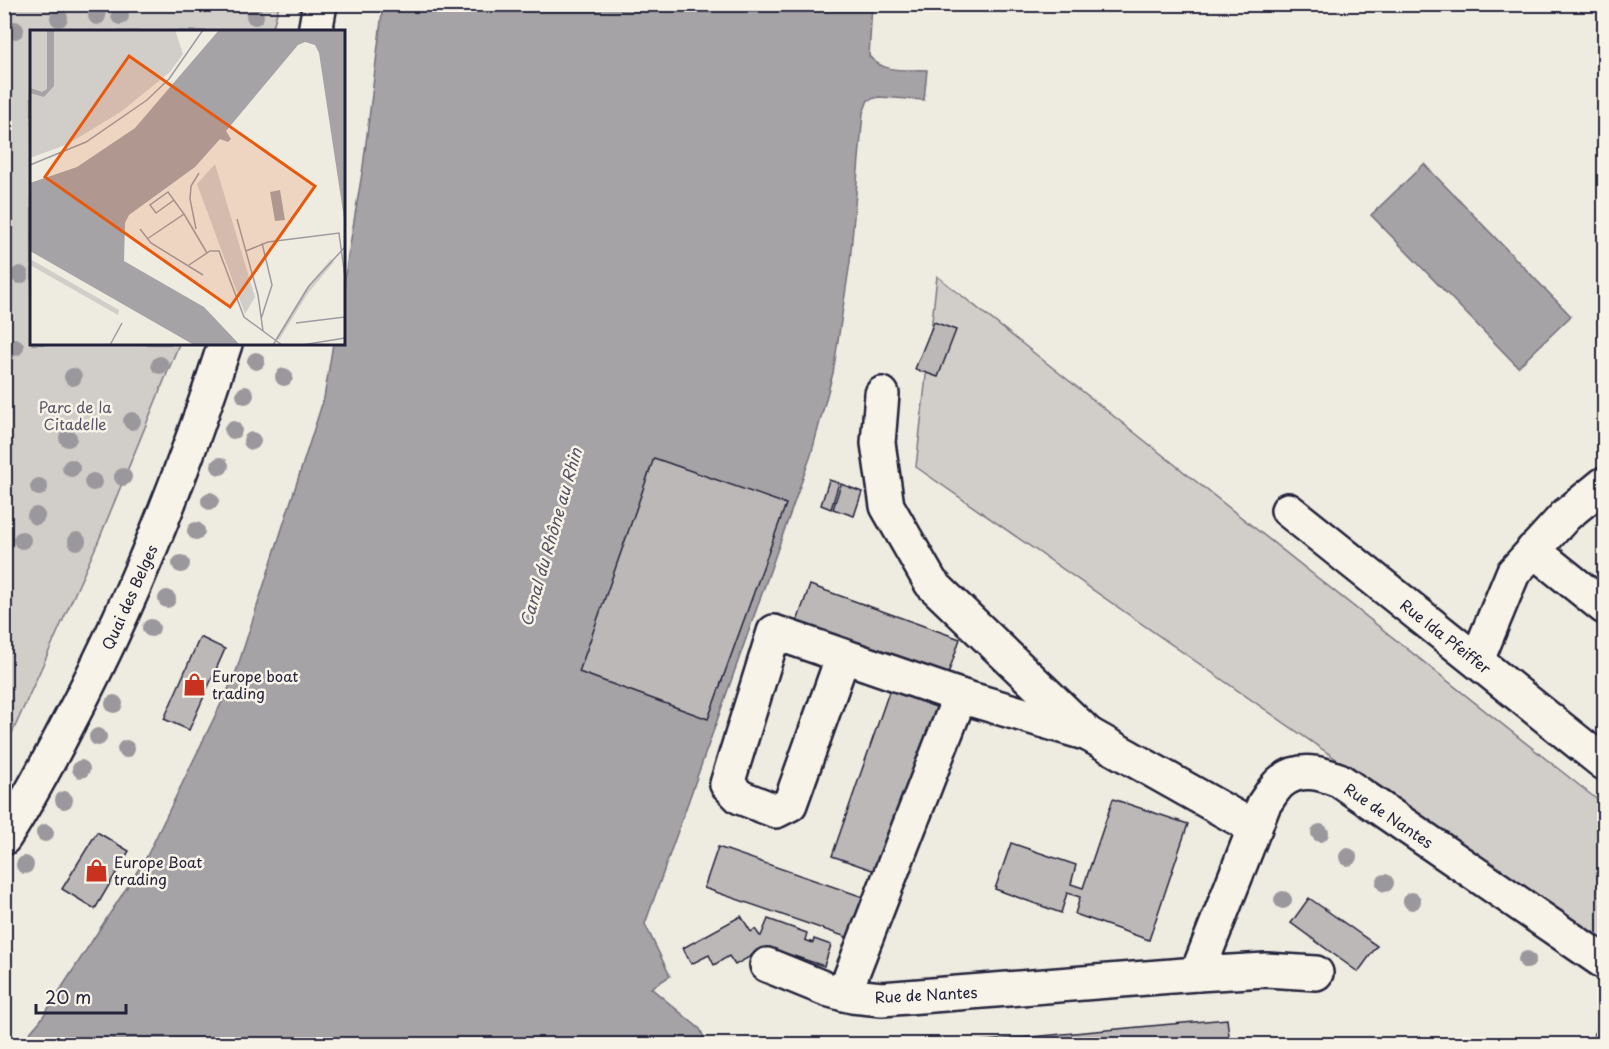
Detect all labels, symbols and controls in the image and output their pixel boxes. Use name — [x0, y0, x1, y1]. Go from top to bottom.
inset map — [30, 30, 345, 345]
park label: Parc de la Citadelle — [38, 395, 112, 435]
water label: Canal du Rhône au Rhin — [513, 444, 587, 629]
street label: Quai des Belges — [96, 541, 163, 653]
street label: Rue Ida Pfeiffer — [1396, 593, 1496, 679]
place label: Europe boat trading — [212, 664, 298, 704]
shop icon: Europe boat trading — [181, 671, 207, 697]
street label: Rue de Nantes — [1340, 777, 1438, 853]
place label: Europe Boat trading — [114, 850, 202, 890]
shop icon: Europe Boat trading — [83, 857, 109, 883]
scale bar — [36, 977, 126, 1015]
street label: Rue de Nantes — [874, 980, 978, 1008]
text: 20 m — [45, 983, 91, 1010]

